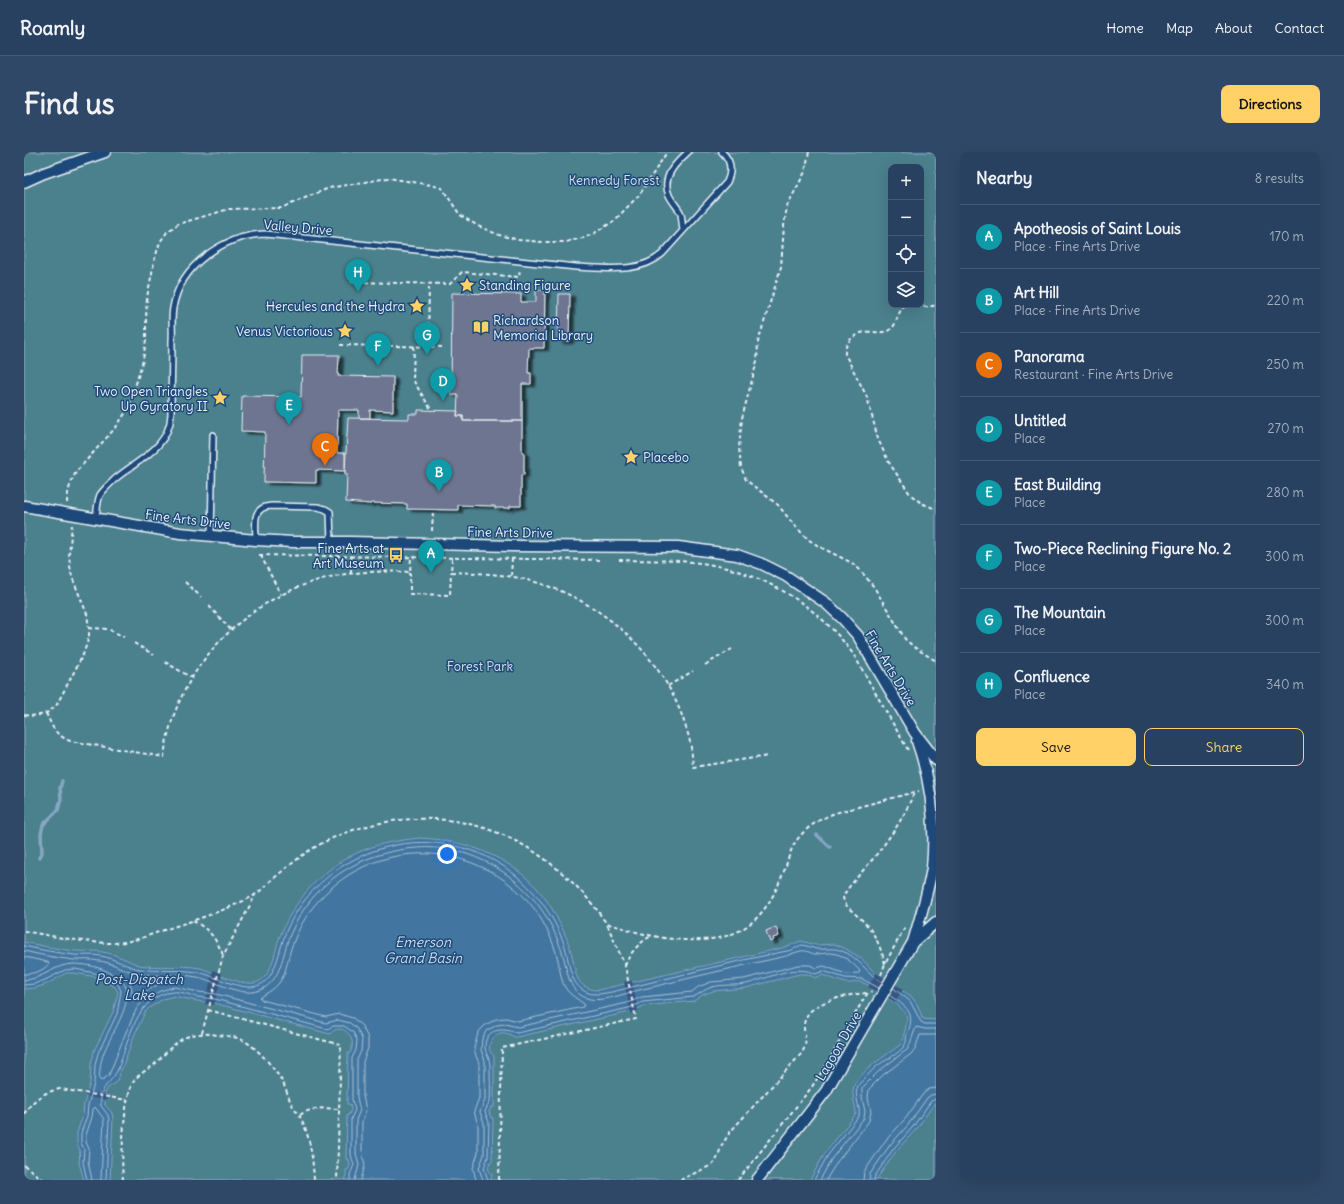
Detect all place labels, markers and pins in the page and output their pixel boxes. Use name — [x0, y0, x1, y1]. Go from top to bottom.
pin: H — [345, 259, 371, 292]
place icon: Standing Figure — [458, 276, 476, 294]
place label: Standing Figure — [479, 277, 571, 294]
place icon: Hercules and the Hydra — [408, 297, 426, 315]
place label: Hercules and the Hydra — [266, 298, 405, 315]
place label: Richardson Memorial Library — [493, 312, 593, 344]
library icon: Richardson Memorial Library — [472, 318, 490, 336]
place icon: Venus Victorious — [336, 322, 354, 340]
pin: G — [414, 322, 440, 355]
place label: Venus Victorious — [236, 323, 333, 340]
pin: F — [365, 333, 391, 366]
pin: D — [430, 368, 456, 401]
place label: Two Open Triangles Up Gyratory II — [94, 383, 208, 415]
place icon: Two Open Triangles Up Gyratory II — [211, 389, 229, 407]
pin: E — [276, 392, 302, 425]
pin: C — [312, 433, 338, 466]
place icon: Placebo — [622, 448, 640, 466]
place label: Placebo — [643, 449, 689, 466]
pin: B — [426, 459, 452, 492]
place label: Fine Arts at Art Museum — [313, 540, 385, 572]
pin: A — [418, 540, 444, 573]
bus stop icon: Fine Arts at Art Museum — [387, 546, 405, 564]

